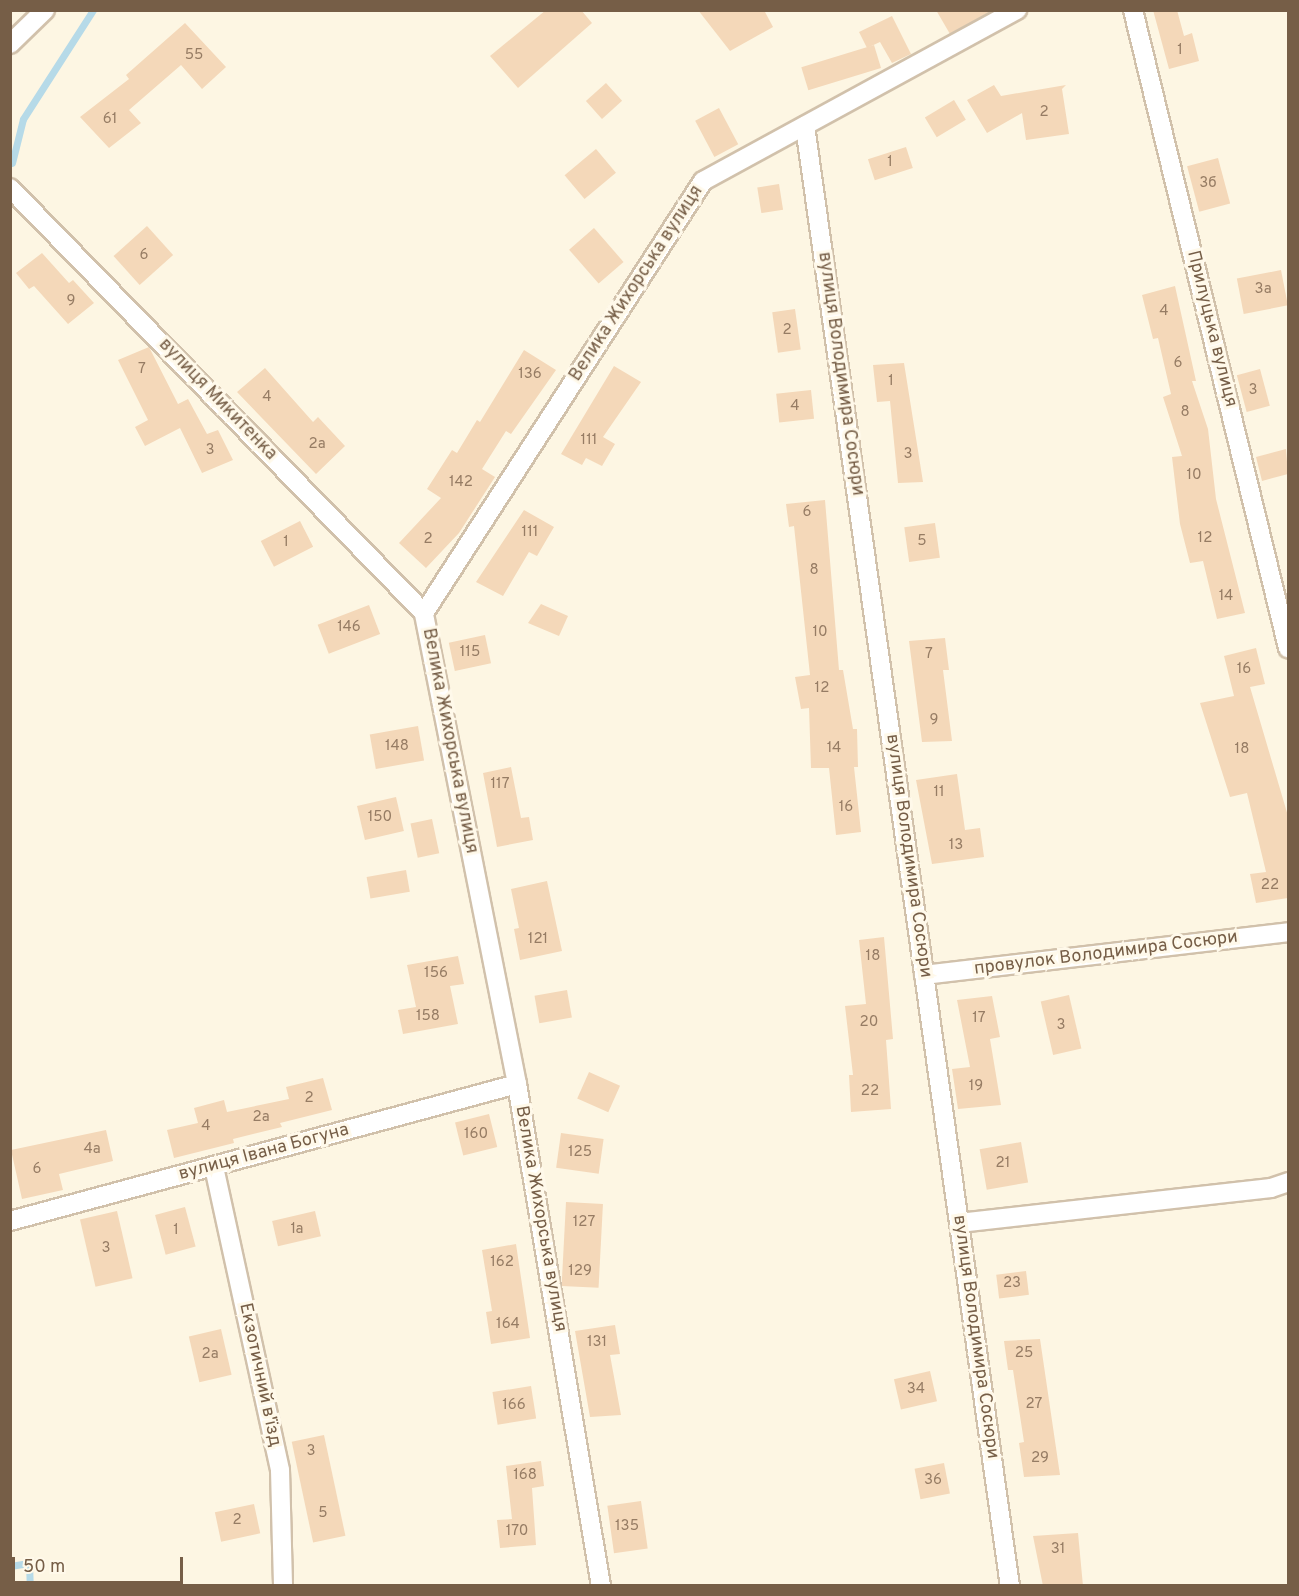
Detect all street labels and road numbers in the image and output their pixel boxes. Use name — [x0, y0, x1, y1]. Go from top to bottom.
street label: Велика Жихорська вулиця — [566, 182, 708, 386]
street label: Прилуцька вулиця — [1181, 248, 1241, 410]
street label: вулиця Володимира Сосюри — [812, 251, 868, 497]
street label: вулиця Микитенка — [153, 335, 281, 465]
street label: Велика Жихорська вулиця — [417, 627, 481, 855]
street label: вулиця Володимира Сосюри — [880, 733, 936, 979]
street label: провулок Володимира Сосюри — [973, 927, 1239, 981]
street label: Велика Жихорська вулиця — [509, 1104, 571, 1334]
street label: вулиця Івана Богуна — [177, 1120, 351, 1186]
street label: вулиця Володимира Сосюри — [947, 1214, 1003, 1460]
street label: Екзотичний в'їзд — [233, 1301, 285, 1449]

